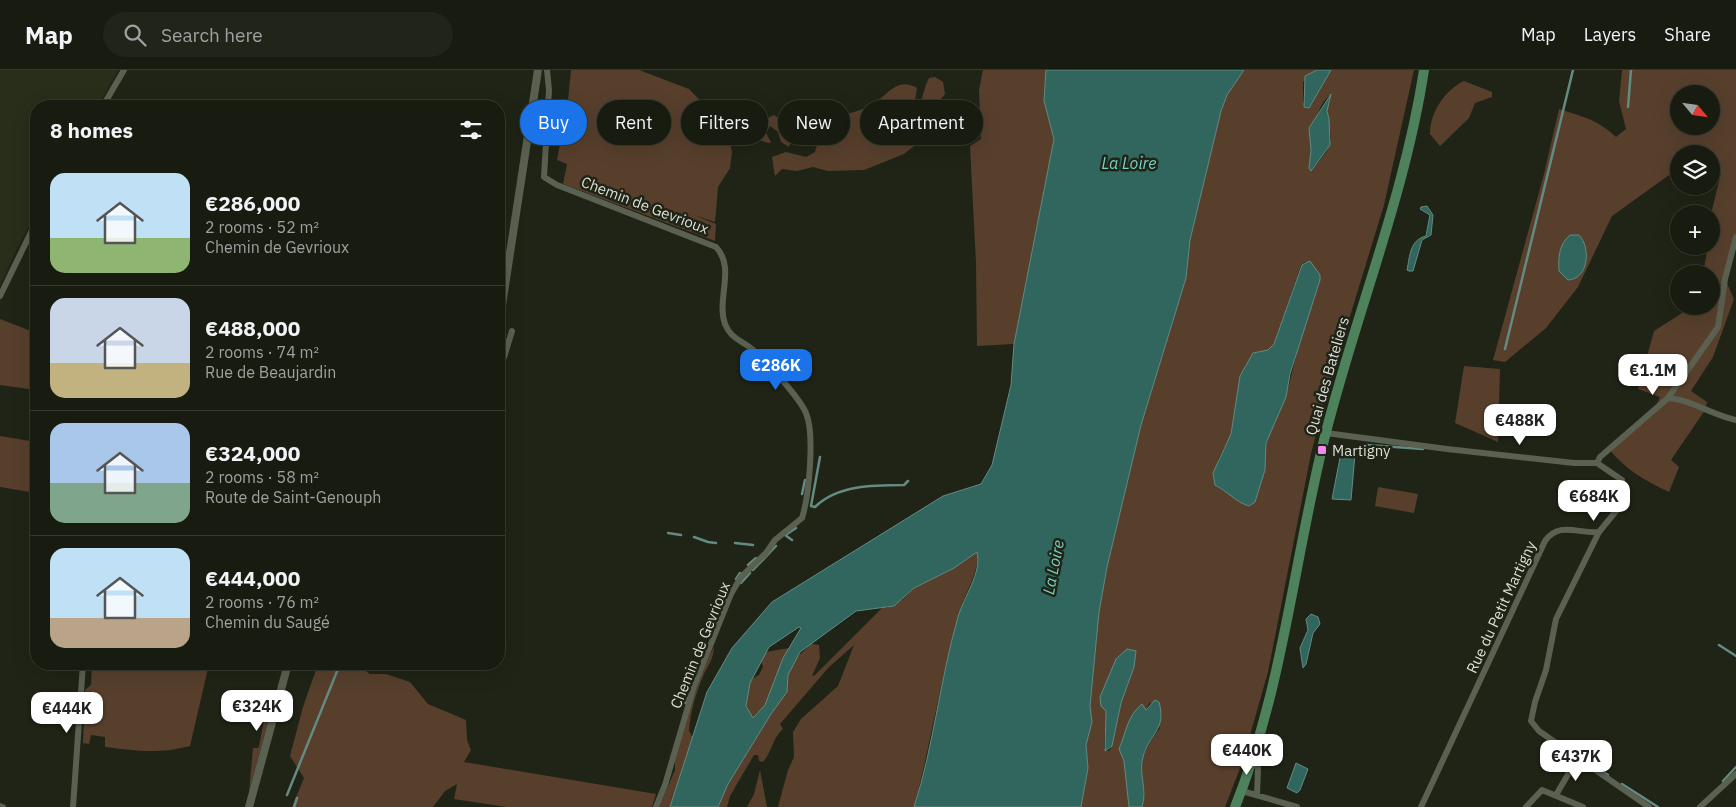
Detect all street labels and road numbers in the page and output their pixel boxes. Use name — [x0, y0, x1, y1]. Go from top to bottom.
street label: Chemin de Gevrioux — [579, 172, 712, 238]
street label: Quai des Bateliers — [1301, 315, 1353, 437]
street label: Rue du Petit Martigny — [1462, 537, 1540, 676]
street label: Chemin de Gevrioux — [666, 578, 734, 711]

